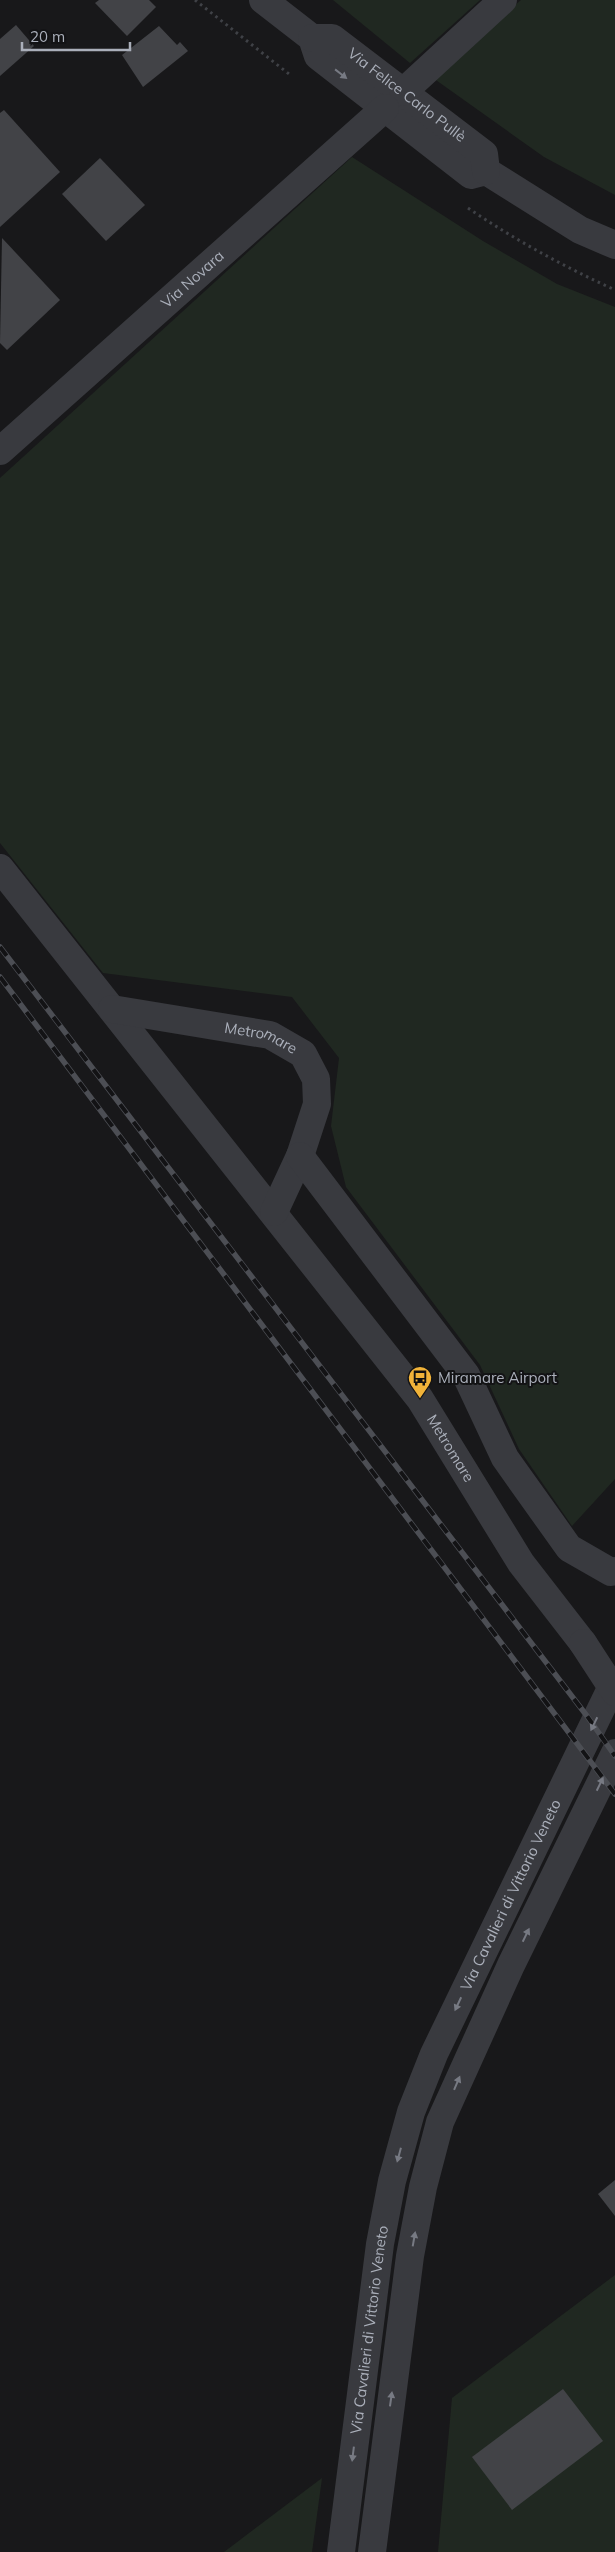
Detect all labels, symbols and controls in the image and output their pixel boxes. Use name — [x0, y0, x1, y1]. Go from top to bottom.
scale bar — [22, 20, 130, 52]
text: 20 m — [30, 27, 65, 46]
street label: Via Felice Carlo Pullè — [344, 43, 470, 146]
one-way arrow — [334, 69, 348, 79]
street label: Via Novara — [157, 246, 228, 312]
street label: Metromare — [223, 1018, 301, 1058]
bus stop icon: Miramare Airport — [407, 1365, 433, 1399]
place label: Miramare Airport — [438, 1368, 557, 1387]
street label: Metromare — [423, 1411, 479, 1485]
one-way arrow — [590, 1717, 598, 1731]
one-way arrow — [596, 1777, 604, 1791]
street label: Via Cavalieri di Vittorio Veneto — [456, 1796, 565, 1994]
one-way arrow — [522, 1928, 530, 1942]
one-way arrow — [453, 1997, 461, 2011]
one-way arrow — [454, 2076, 462, 2090]
one-way arrow — [395, 2148, 403, 2163]
street label: Via Cavalieri di Vittorio Veneto — [346, 2224, 392, 2435]
one-way arrow — [410, 2230, 418, 2246]
one-way arrow — [387, 2391, 395, 2407]
one-way arrow — [349, 2446, 357, 2462]

